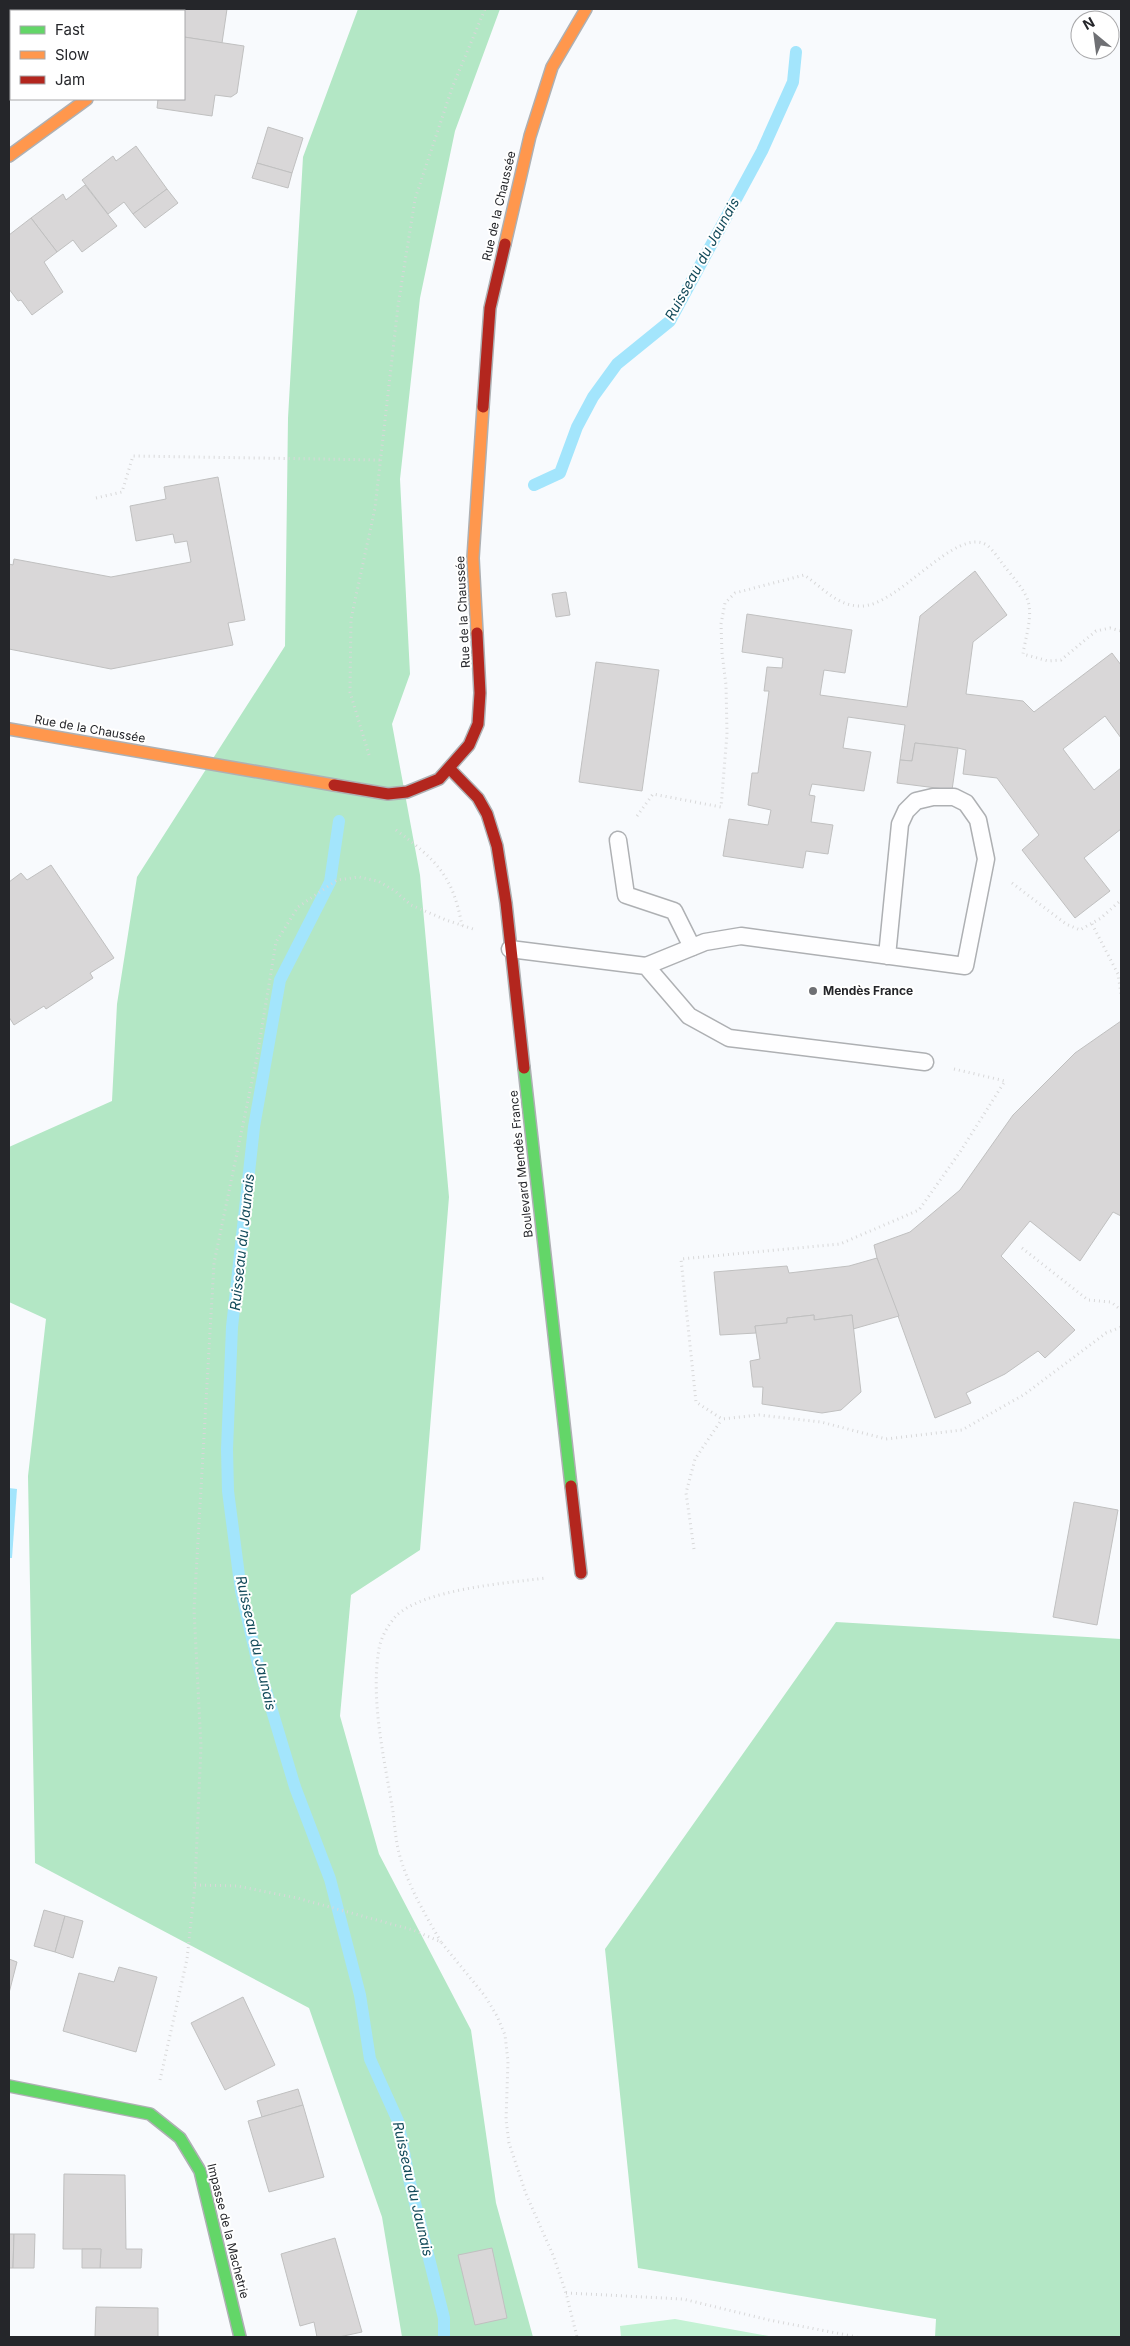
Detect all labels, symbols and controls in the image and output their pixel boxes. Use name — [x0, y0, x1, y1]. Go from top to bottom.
legend — [10, 10, 185, 100]
north arrow — [1070, 10, 1120, 60]
text: N — [1080, 13, 1097, 33]
text: Fast — [55, 20, 85, 39]
text: Slow — [55, 45, 89, 64]
text: Jam — [55, 70, 85, 89]
street label: Rue de la Chaussée — [479, 149, 518, 262]
water label: Ruisseau du Jaunais — [661, 194, 742, 323]
street label: Rue de la Chaussée — [452, 556, 473, 668]
street label: Rue de la Chaussée — [33, 711, 147, 746]
place label: Mendès France — [823, 983, 913, 998]
marker: Mendès France — [807, 985, 819, 997]
street label: Boulevard Mendès France — [505, 1090, 536, 1239]
water label: Ruisseau du Jaunais — [226, 1173, 257, 1311]
water label: Ruisseau du Jaunais — [233, 1574, 280, 1712]
water label: Ruisseau du Jaunais — [390, 2120, 437, 2258]
street label: Impasse de la Machetrie — [204, 2162, 253, 2300]

